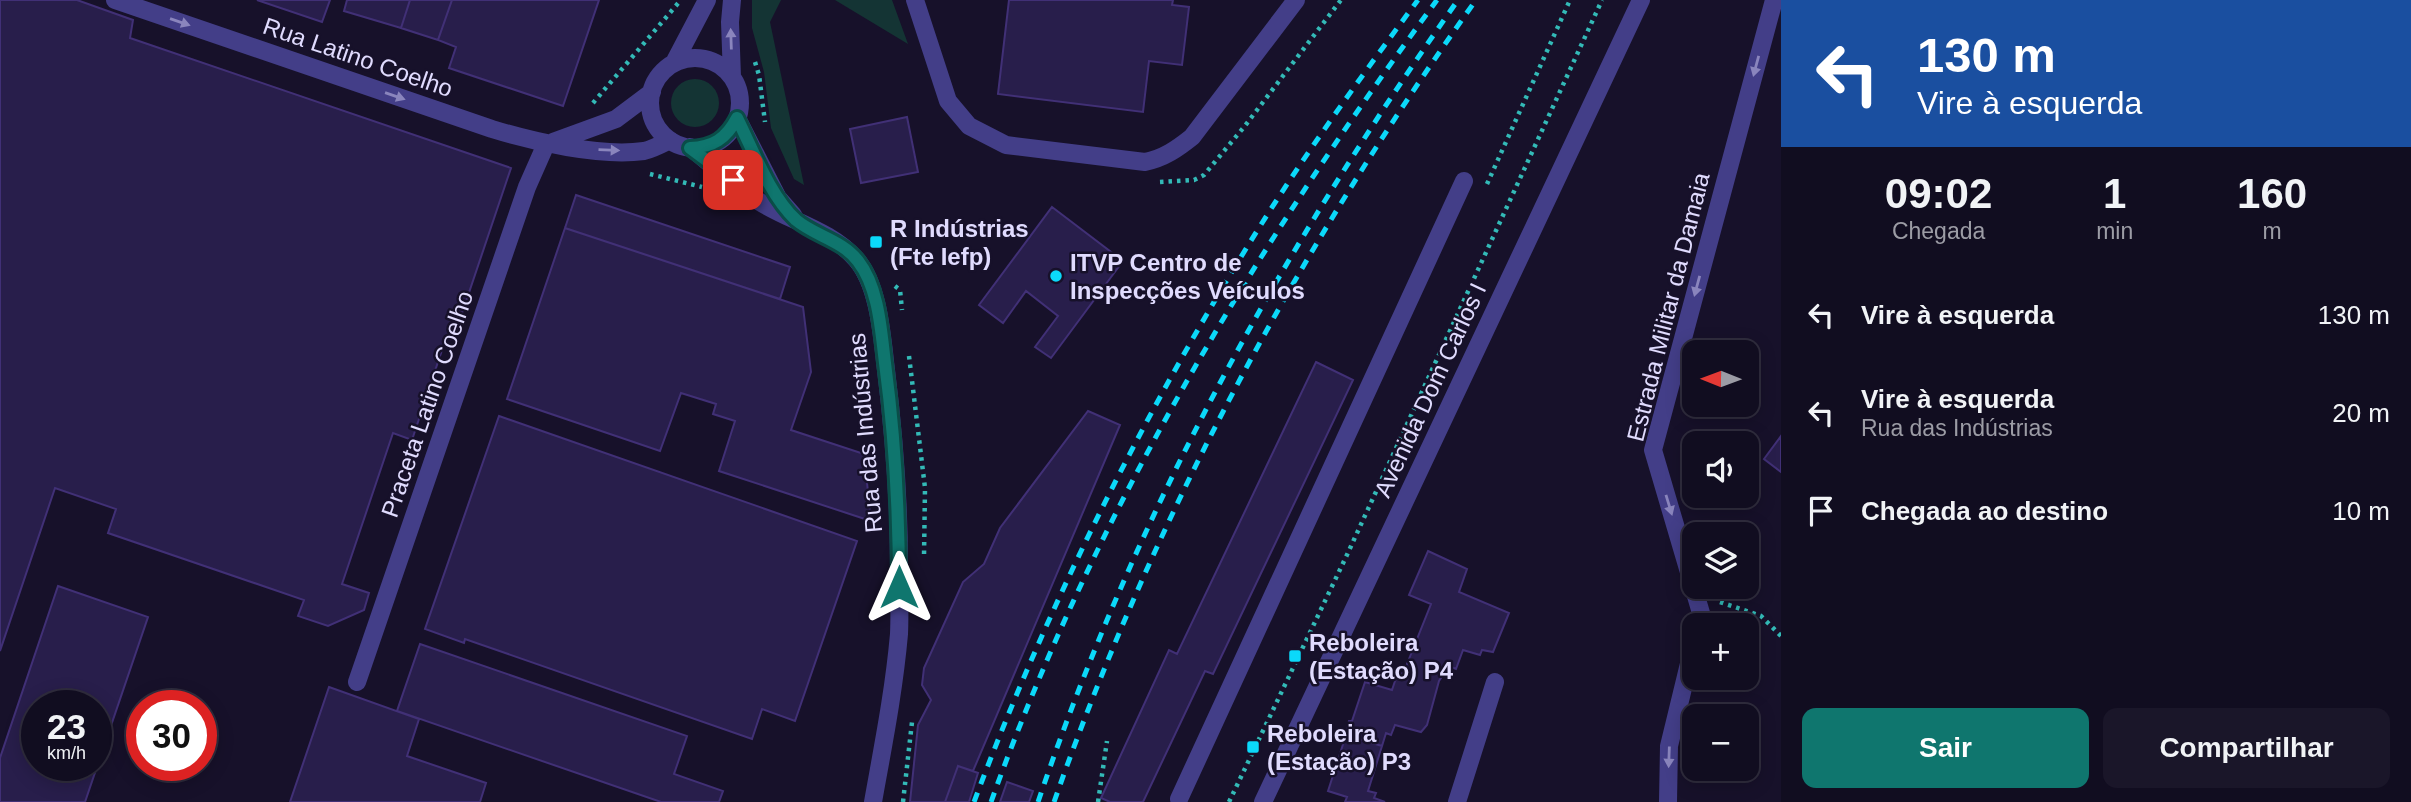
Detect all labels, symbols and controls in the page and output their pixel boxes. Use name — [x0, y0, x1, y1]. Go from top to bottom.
street label: Rua Latino Coelho — [260, 12, 456, 102]
one-way arrow — [169, 17, 190, 28]
one-way arrow — [725, 27, 737, 49]
icon: left — [1802, 28, 1893, 119]
text: 130 m — [1917, 28, 2056, 82]
one-way arrow — [1751, 56, 1761, 77]
text: Vire à esquerda — [1917, 85, 2142, 121]
one-way arrow — [384, 91, 405, 102]
one-way arrow — [598, 144, 620, 155]
pin — [703, 150, 763, 210]
icon: arrive — [714, 161, 752, 199]
street label: Estrada Militar da Damaia — [1622, 169, 1715, 444]
text: 09:02 — [1885, 170, 1992, 217]
text: 1 — [2103, 170, 2126, 217]
text: 160 — [2237, 170, 2307, 217]
place label: R Indústrias (Fte Iefp) — [890, 215, 1029, 270]
text: Chegada — [1892, 218, 1985, 244]
text: min — [2096, 218, 2133, 244]
text: m — [2263, 218, 2282, 244]
marker: R Indústrias (Fte Iefp) — [868, 234, 884, 250]
place label: ITVP Centro de Inspecções Veículos — [1070, 249, 1305, 304]
marker: ITVP Centro de Inspecções Veículos — [1048, 268, 1064, 284]
one-way arrow — [1691, 275, 1702, 297]
street label: Avenida Dom Carlos I — [1369, 279, 1491, 501]
street label: Praceta Latino Coelho — [376, 287, 478, 521]
icon: left — [1802, 296, 1840, 334]
text: Vire à esquerda — [1861, 300, 2054, 330]
text: 130 m — [2318, 300, 2390, 330]
street label: Rua das Indústrias — [843, 332, 887, 534]
north arrow — [1682, 340, 1759, 416]
map controls — [1682, 340, 1759, 781]
text: Vire à esquerda — [1861, 384, 2054, 414]
icon: left — [1802, 394, 1840, 432]
text: 20 m — [2332, 398, 2390, 428]
text: Rua das Indústrias — [1861, 415, 2053, 441]
button: sound — [1682, 431, 1759, 508]
icon: arrive — [1802, 492, 1840, 530]
one-way arrow — [1665, 495, 1675, 516]
text: Chegada ao destino — [1861, 496, 2108, 526]
text: 10 m — [2332, 496, 2390, 526]
button: layers — [1682, 522, 1759, 599]
position arrow — [862, 550, 936, 624]
button: + — [1682, 613, 1759, 690]
place label: Reboleira (Estação) P4 — [1309, 629, 1454, 684]
marker: Reboleira (Estação) P4 — [1287, 648, 1303, 664]
speed limit sign: 30 — [126, 690, 217, 781]
button: − — [1682, 704, 1759, 781]
text: 23 — [47, 707, 86, 746]
button: Sair — [1802, 708, 2089, 788]
button: Compartilhar — [2103, 708, 2390, 788]
place label: Reboleira (Estação) P3 — [1267, 720, 1411, 775]
marker: Reboleira (Estação) P3 — [1245, 739, 1261, 755]
text: km/h — [47, 743, 86, 763]
one-way arrow — [1663, 746, 1675, 768]

